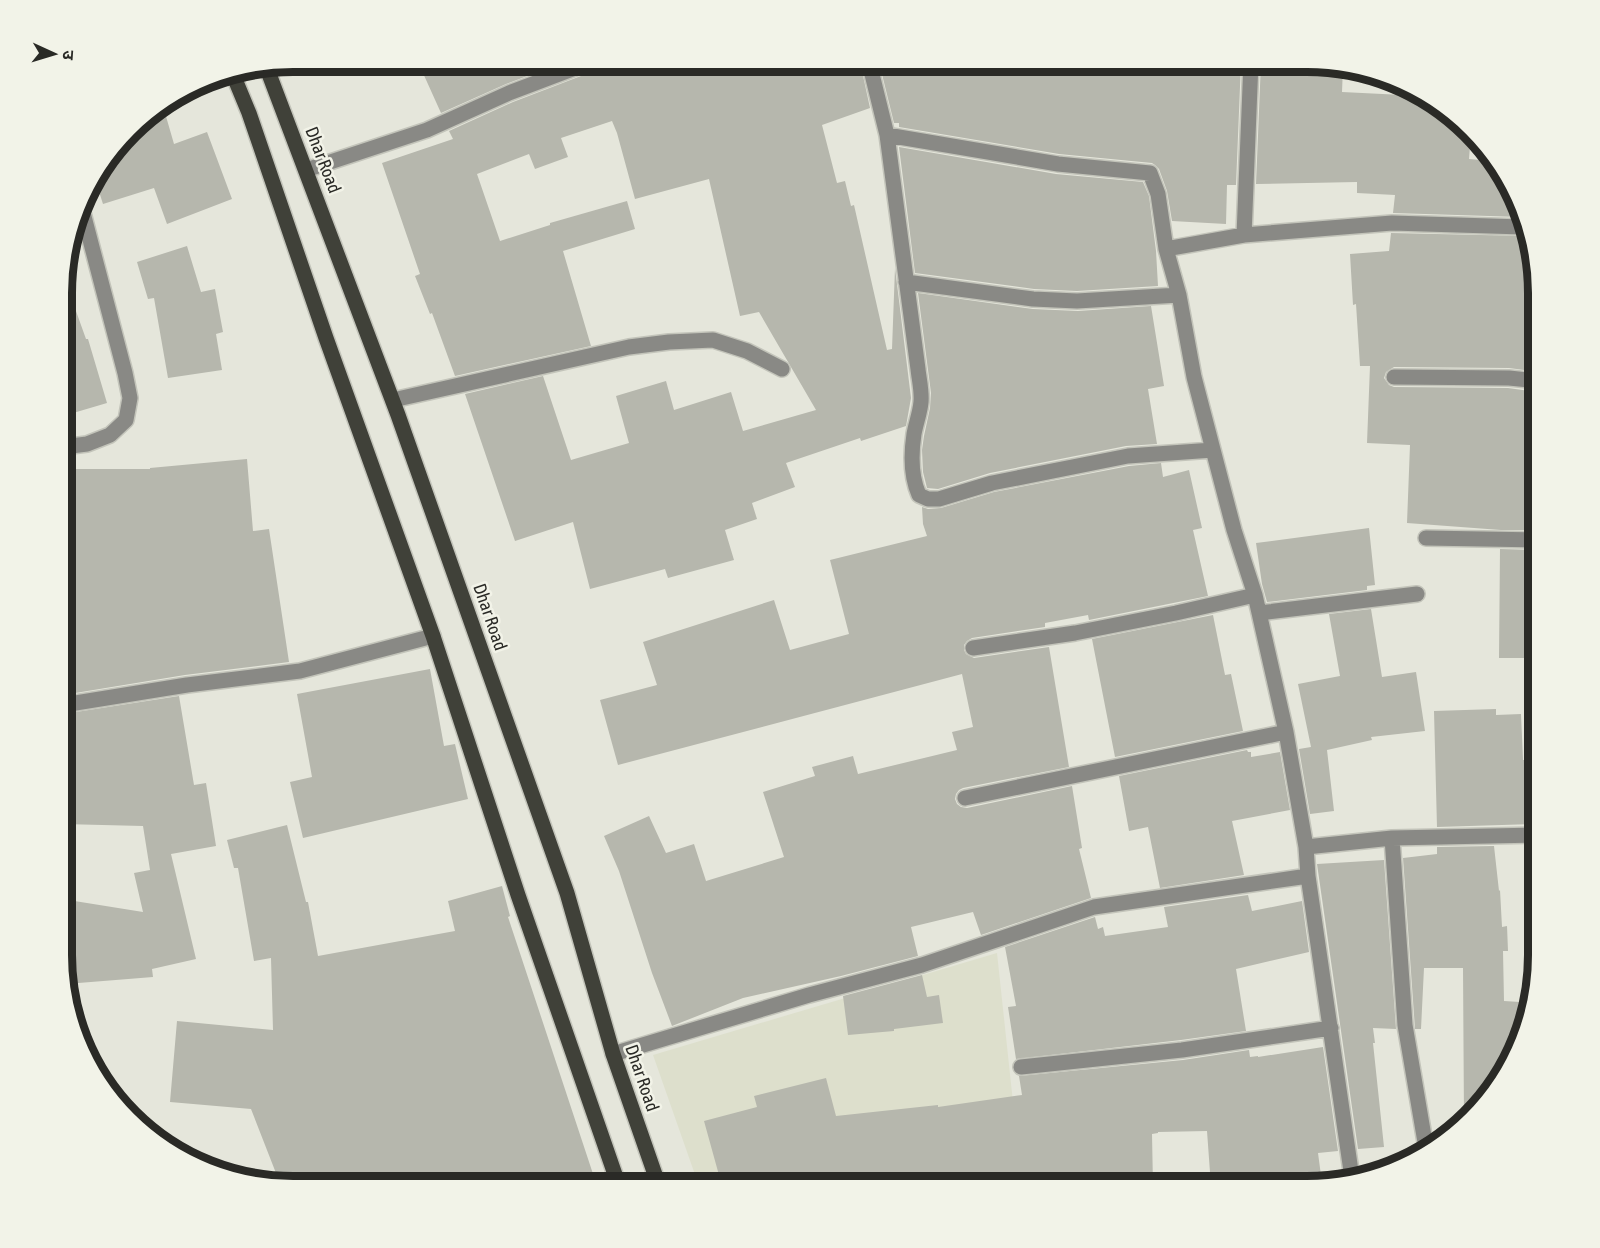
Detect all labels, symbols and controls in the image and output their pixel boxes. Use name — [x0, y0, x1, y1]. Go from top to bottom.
north arrow — [24, 24, 84, 84]
text: उ — [60, 50, 78, 61]
street label: Dhar Road — [301, 124, 346, 196]
street label: Dhar Road — [469, 581, 512, 653]
street label: Dhar Road — [621, 1042, 664, 1114]

